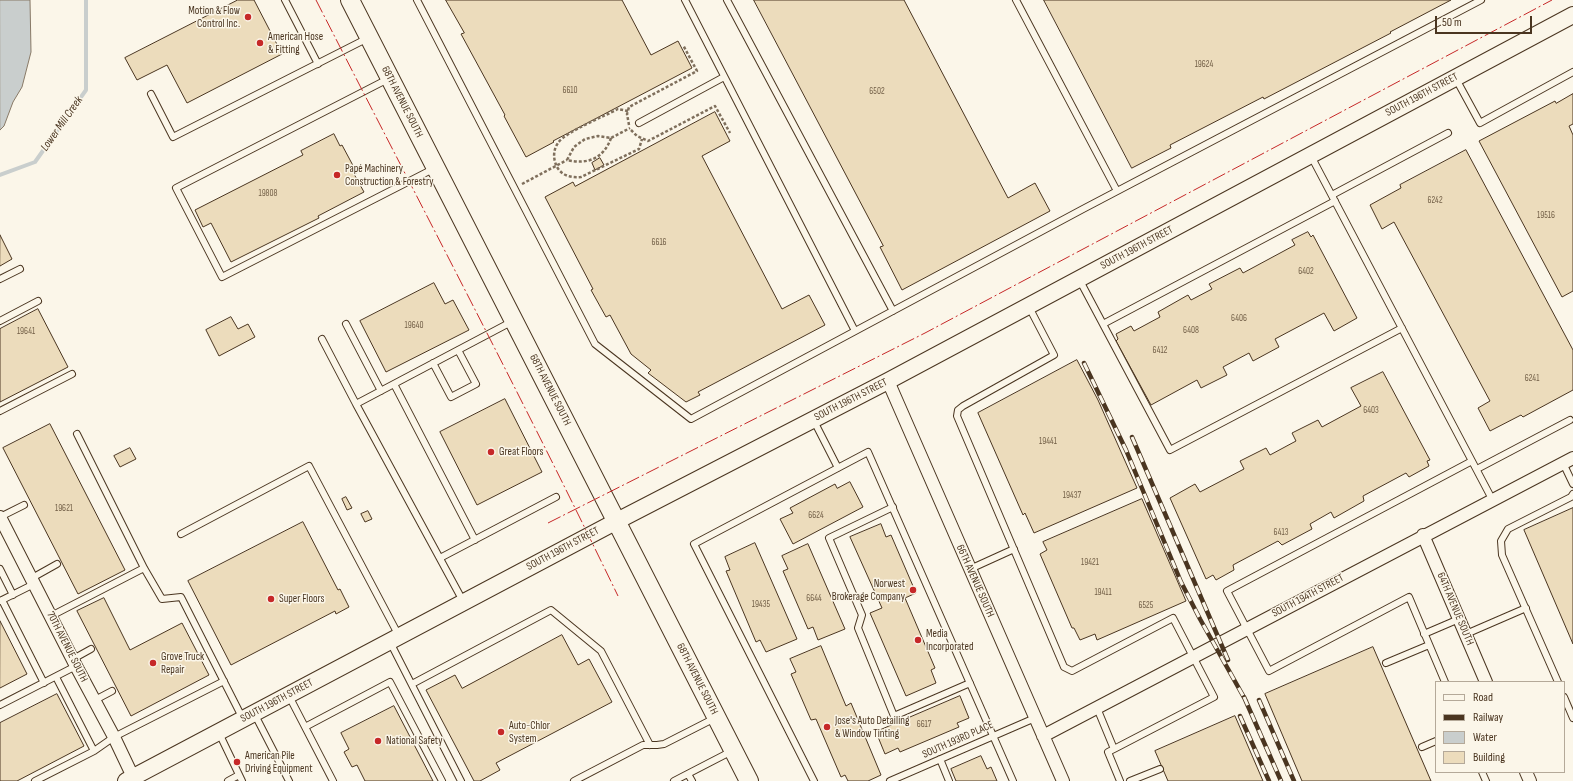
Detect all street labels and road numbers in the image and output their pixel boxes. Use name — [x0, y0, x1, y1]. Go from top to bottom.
street label: 68TH AVENUE SOUTH — [378, 64, 426, 140]
street label: SOUTH 196TH STREET — [1383, 70, 1461, 120]
street label: SOUTH 196TH STREET — [1098, 223, 1176, 273]
street label: 68TH AVENUE SOUTH — [526, 352, 574, 428]
street label: SOUTH 196TH STREET — [812, 376, 890, 424]
street label: SOUTH 196TH STREET — [524, 524, 602, 574]
street label: 66TH AVENUE SOUTH — [953, 543, 997, 619]
street label: SOUTH 194TH STREET — [1270, 571, 1346, 621]
street label: 64TH AVENUE SOUTH — [1434, 571, 1476, 647]
street label: 70TH AVENUE SOUTH — [44, 609, 90, 685]
street label: 68TH AVENUE SOUTH — [673, 641, 721, 717]
street label: SOUTH 196TH STREET — [238, 676, 316, 726]
street label: SOUTH 193RD PLACE — [920, 718, 996, 762]

